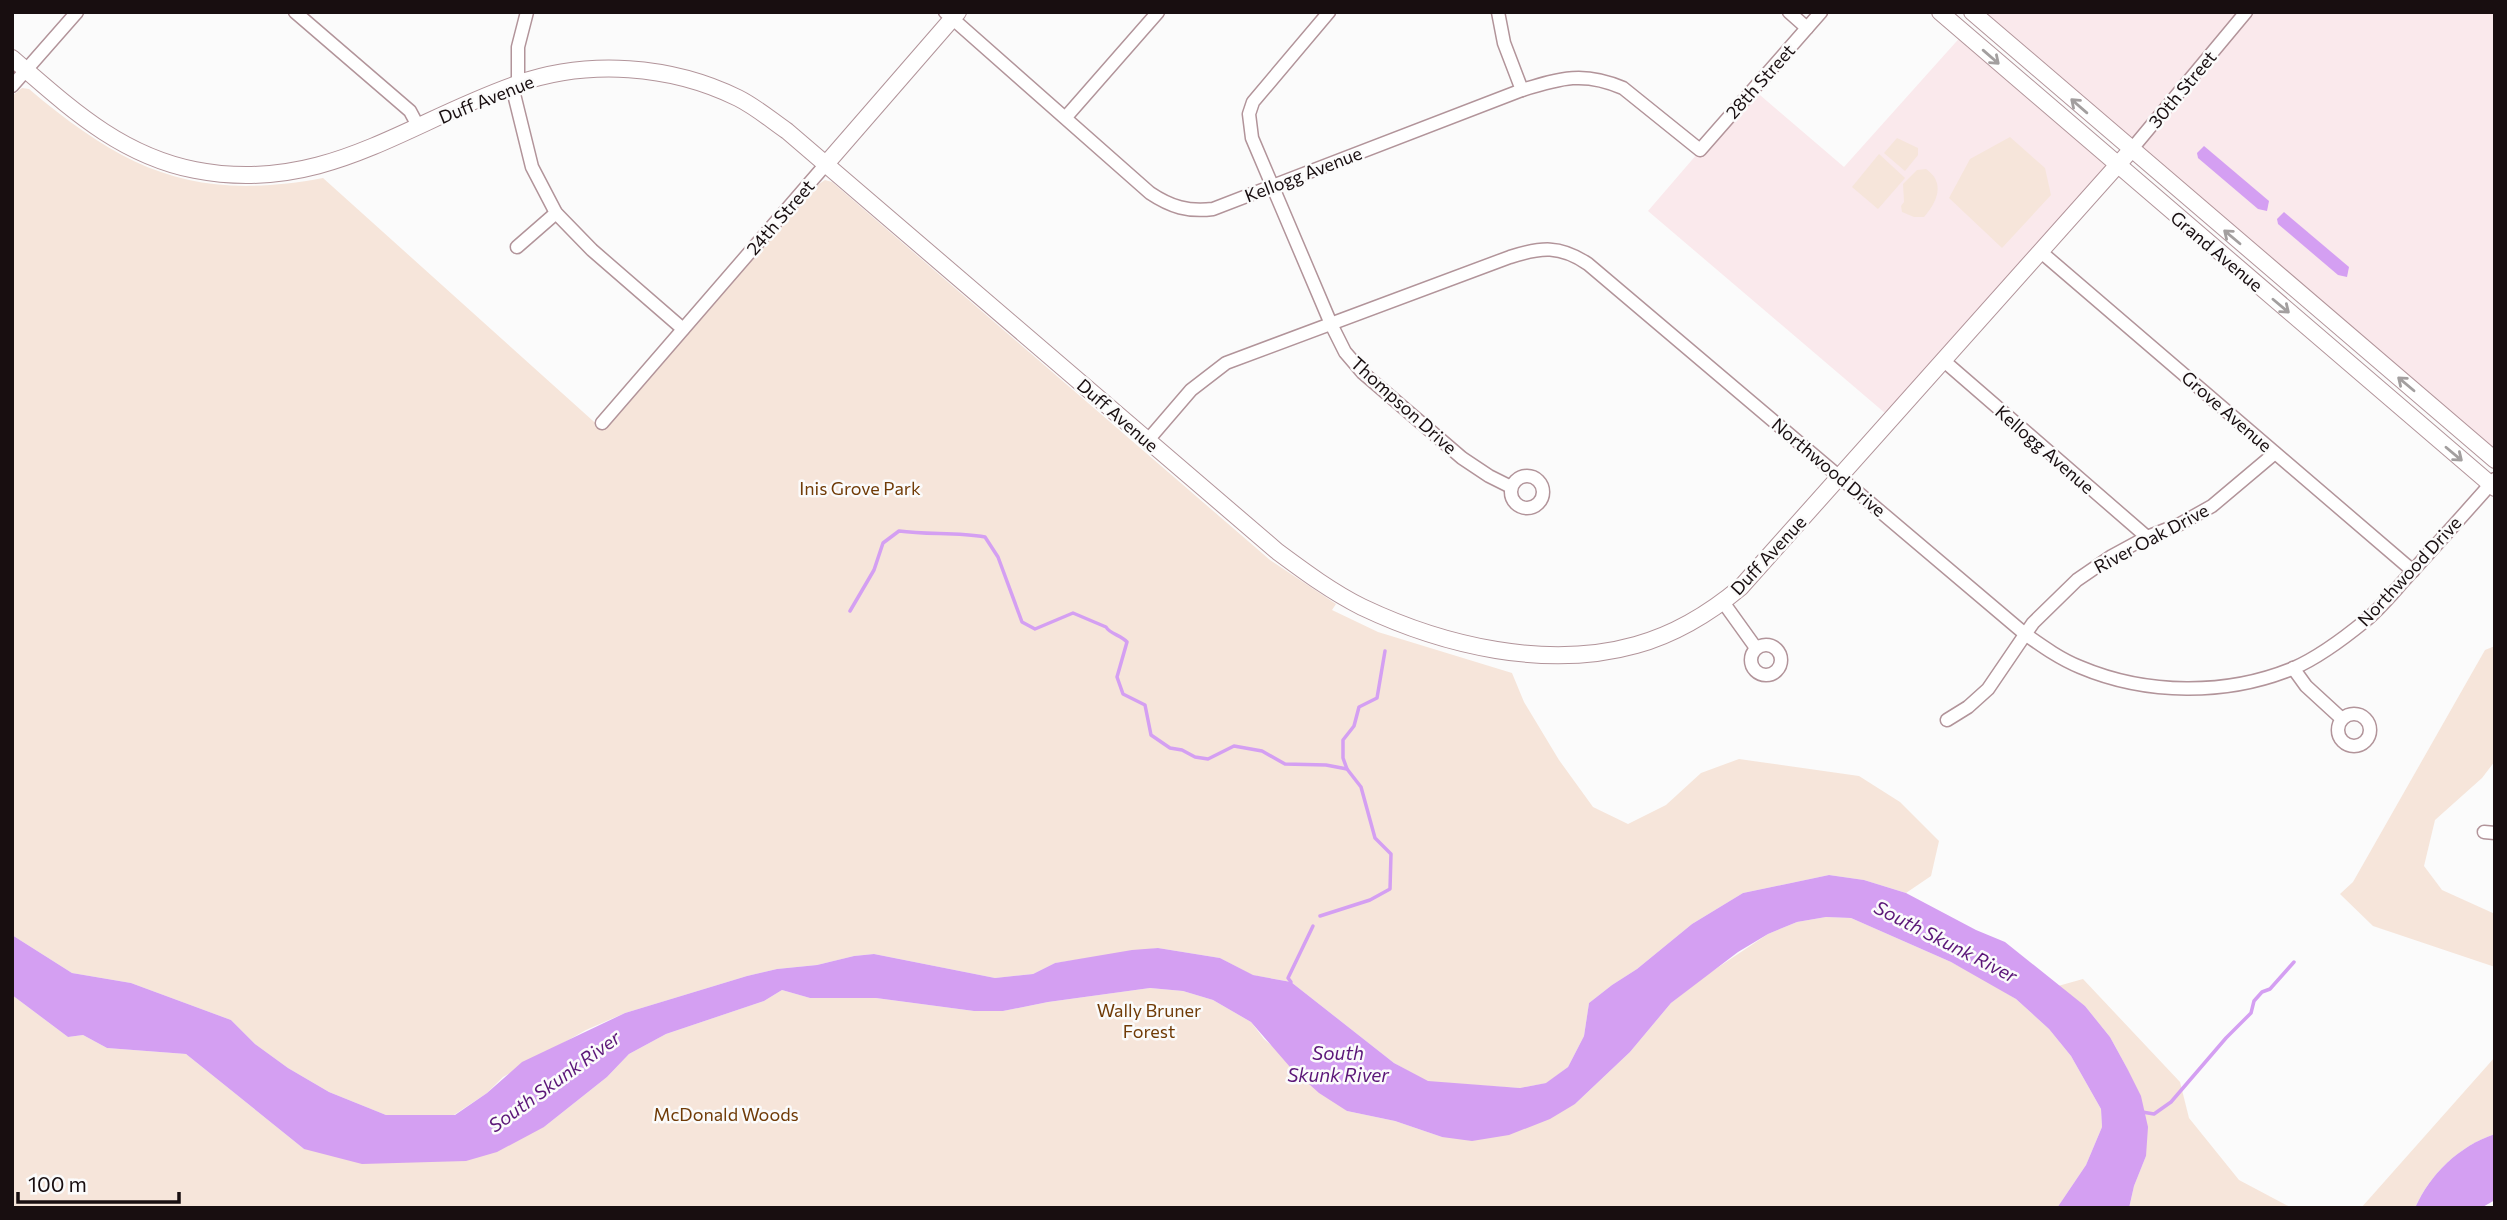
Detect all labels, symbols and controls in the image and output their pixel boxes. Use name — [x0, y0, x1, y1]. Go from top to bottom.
street label: 28th Street — [1721, 39, 1799, 123]
street label: 30th Street — [2143, 46, 2221, 132]
one-way arrow — [1982, 49, 2000, 65]
street label: Duff Avenue — [435, 70, 537, 128]
one-way arrow — [2071, 98, 2089, 114]
street label: Kellogg Avenue — [1241, 142, 1365, 206]
street label: 24th Street — [741, 175, 819, 259]
street label: Grand Avenue — [2166, 206, 2268, 296]
one-way arrow — [2224, 229, 2242, 245]
one-way arrow — [2272, 298, 2290, 314]
street label: Thompson Drive — [1346, 352, 1462, 458]
street label: Grove Avenue — [2177, 366, 2277, 456]
street label: Duff Avenue — [1073, 374, 1163, 456]
one-way arrow — [2397, 376, 2415, 392]
street label: Kellogg Avenue — [1991, 400, 2099, 498]
street label: Northwood Drive — [1768, 413, 1890, 521]
one-way arrow — [2445, 446, 2463, 462]
park label: Inis Grove Park — [799, 477, 921, 499]
street label: River Oak Drive — [2090, 499, 2212, 577]
street label: Duff Avenue — [1726, 511, 1810, 599]
street label: Northwood Drive — [2353, 512, 2465, 630]
water label: South Skunk River — [1871, 895, 2022, 988]
park label: Wally Bruner Forest — [1097, 999, 1201, 1042]
water label: South Skunk River — [484, 1025, 625, 1136]
water label: South Skunk River — [1287, 1041, 1390, 1086]
park label: McDonald Woods — [653, 1103, 799, 1125]
scale bar — [18, 1160, 178, 1204]
text: 100 m — [28, 1171, 87, 1196]

